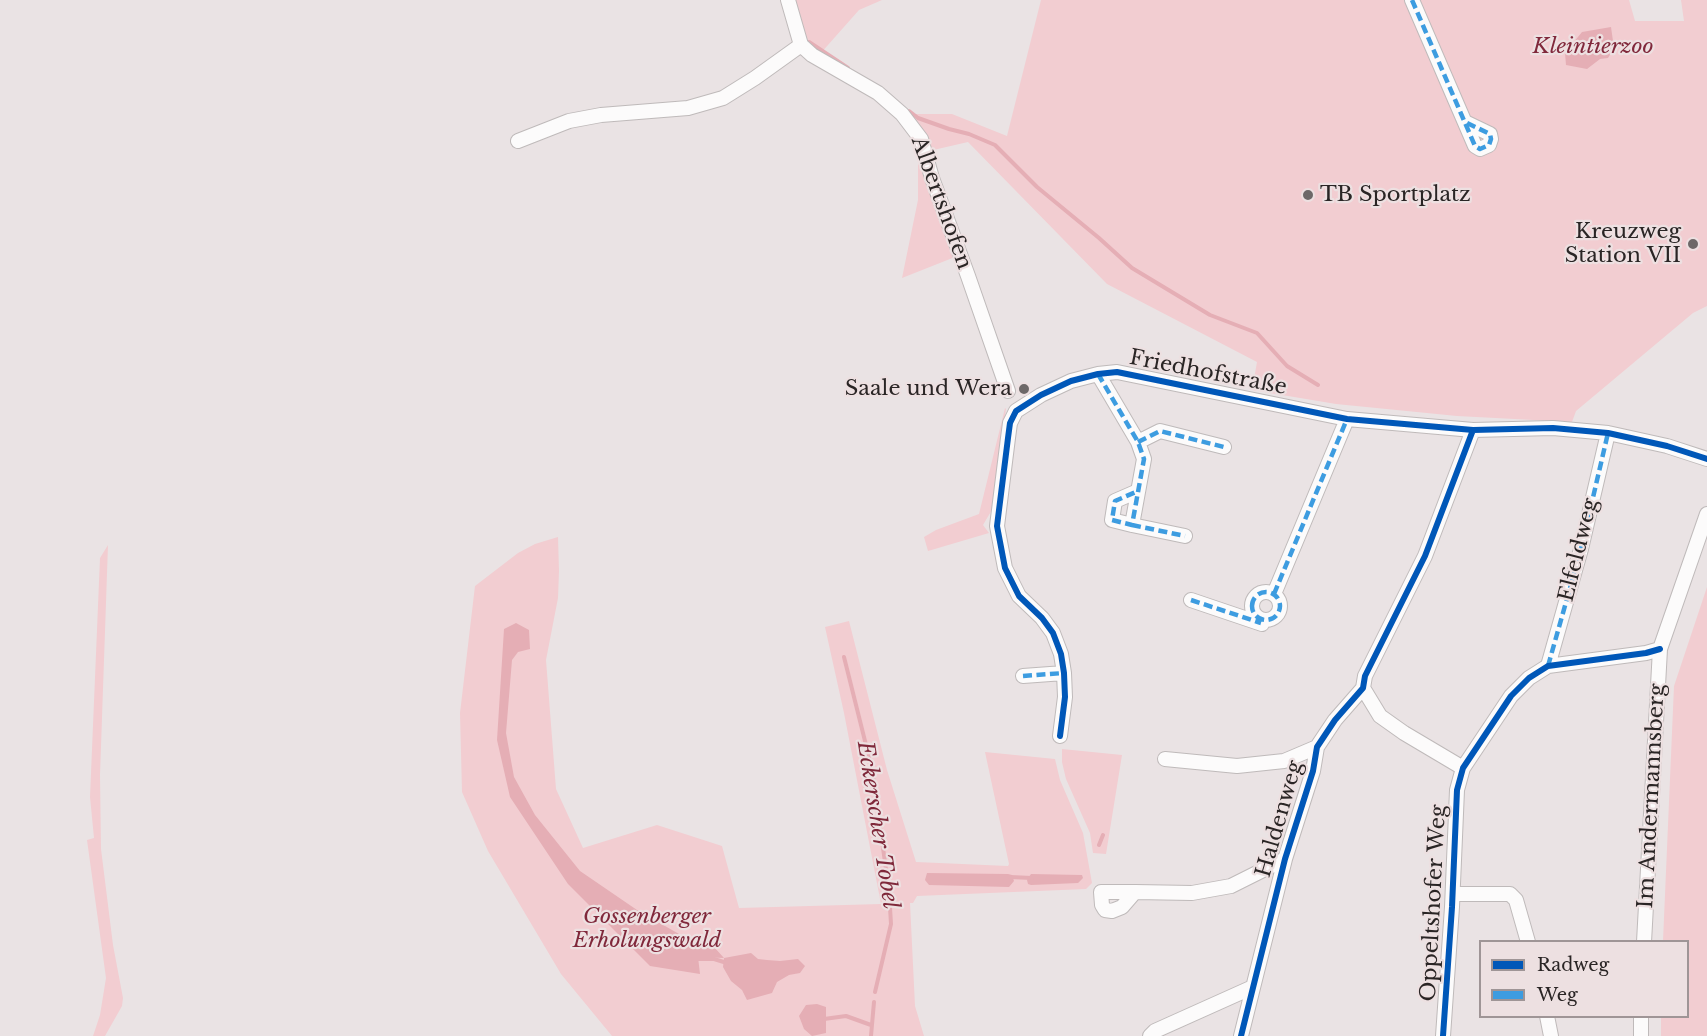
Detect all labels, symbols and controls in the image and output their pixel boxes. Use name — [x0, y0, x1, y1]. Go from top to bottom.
park label: Kleintierzoo — [1533, 34, 1653, 60]
street label: Albertshofen — [905, 133, 977, 273]
place label: TB Sportplatz — [1320, 182, 1471, 208]
marker: TB Sportplatz — [1301, 188, 1315, 202]
place label: Kreuzweg Station VII — [1565, 219, 1681, 269]
marker: Kreuzweg Station VII — [1686, 237, 1700, 251]
street label: Friedhofstraße — [1127, 345, 1289, 401]
place label: Saale und Wera — [845, 376, 1012, 402]
marker: Saale und Wera — [1017, 382, 1031, 396]
street label: Elfeldweg — [1554, 496, 1604, 604]
street label: Im Andermannsberg — [1634, 683, 1670, 909]
water label: Eckerscher Tobel — [851, 739, 903, 911]
street label: Haldenweg — [1251, 758, 1309, 880]
street label: Oppeltshofer Weg — [1416, 804, 1452, 1002]
park label: Gossenberger Erholungswald — [573, 904, 721, 954]
legend — [1479, 940, 1689, 1018]
text: Radweg — [1537, 954, 1609, 976]
text: Weg — [1537, 984, 1578, 1006]

